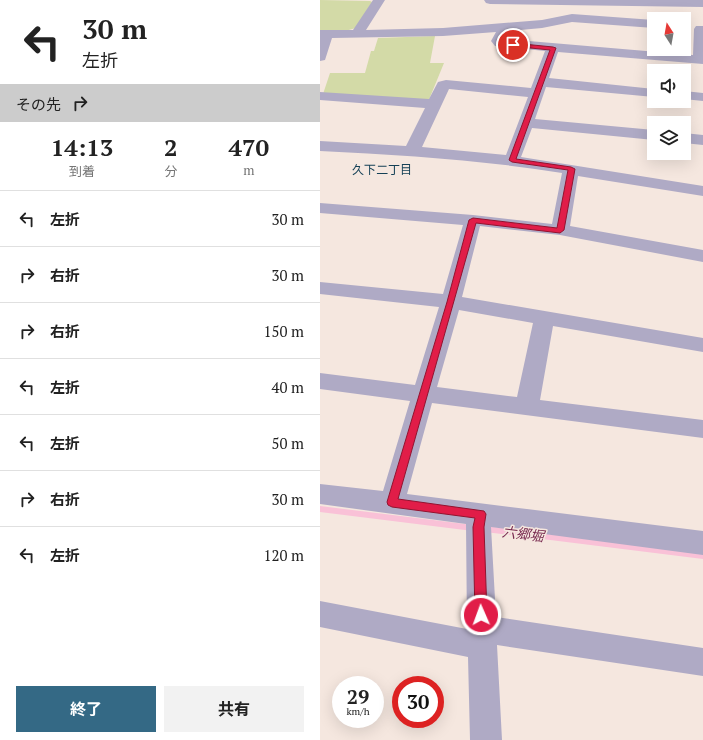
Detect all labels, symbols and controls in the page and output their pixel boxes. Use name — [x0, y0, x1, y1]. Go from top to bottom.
text: 30 m — [82, 10, 147, 47]
north arrow — [647, 12, 691, 56]
map controls — [647, 12, 691, 160]
icon: left — [16, 16, 68, 68]
pin — [496, 28, 530, 62]
icon: arrive — [502, 34, 524, 56]
text: 左折 — [82, 48, 118, 72]
button: sound — [647, 64, 691, 108]
icon: right — [69, 92, 91, 114]
text: その先 — [16, 94, 61, 114]
button: layers — [647, 116, 691, 160]
text: 14:13 — [51, 131, 113, 163]
text: 2 — [164, 131, 178, 163]
text: 470 — [228, 131, 269, 163]
text: m — [243, 161, 254, 179]
text: 到着 — [69, 162, 95, 180]
text: 分 — [164, 162, 177, 180]
district label: 久下二丁目 — [352, 162, 412, 177]
icon: left — [16, 208, 38, 230]
text: 左折 — [50, 209, 80, 229]
text: 30 m — [271, 209, 304, 229]
icon: right — [16, 264, 38, 286]
text: 右折 — [50, 265, 80, 285]
text: 30 m — [271, 265, 304, 285]
icon: right — [16, 320, 38, 342]
text: 右折 — [50, 321, 80, 341]
text: 150 m — [263, 321, 304, 341]
icon: left — [16, 376, 38, 398]
text: 左折 — [50, 377, 80, 397]
text: 40 m — [271, 377, 304, 397]
icon: left — [16, 432, 38, 454]
text: 左折 — [50, 433, 80, 453]
text: 50 m — [271, 433, 304, 453]
icon: right — [16, 488, 38, 510]
text: 右折 — [50, 489, 80, 509]
text: 30 m — [271, 489, 304, 509]
water label: 六郷堀 — [501, 522, 547, 546]
icon: left — [16, 544, 38, 566]
text: 左折 — [50, 545, 80, 565]
text: 120 m — [263, 545, 304, 565]
position arrow — [460, 594, 502, 636]
speed limit sign: 30 — [392, 676, 444, 728]
text: 29 — [347, 683, 369, 710]
button: 終了 — [16, 686, 156, 732]
button: 共有 — [164, 686, 304, 732]
text: km/h — [346, 705, 370, 718]

